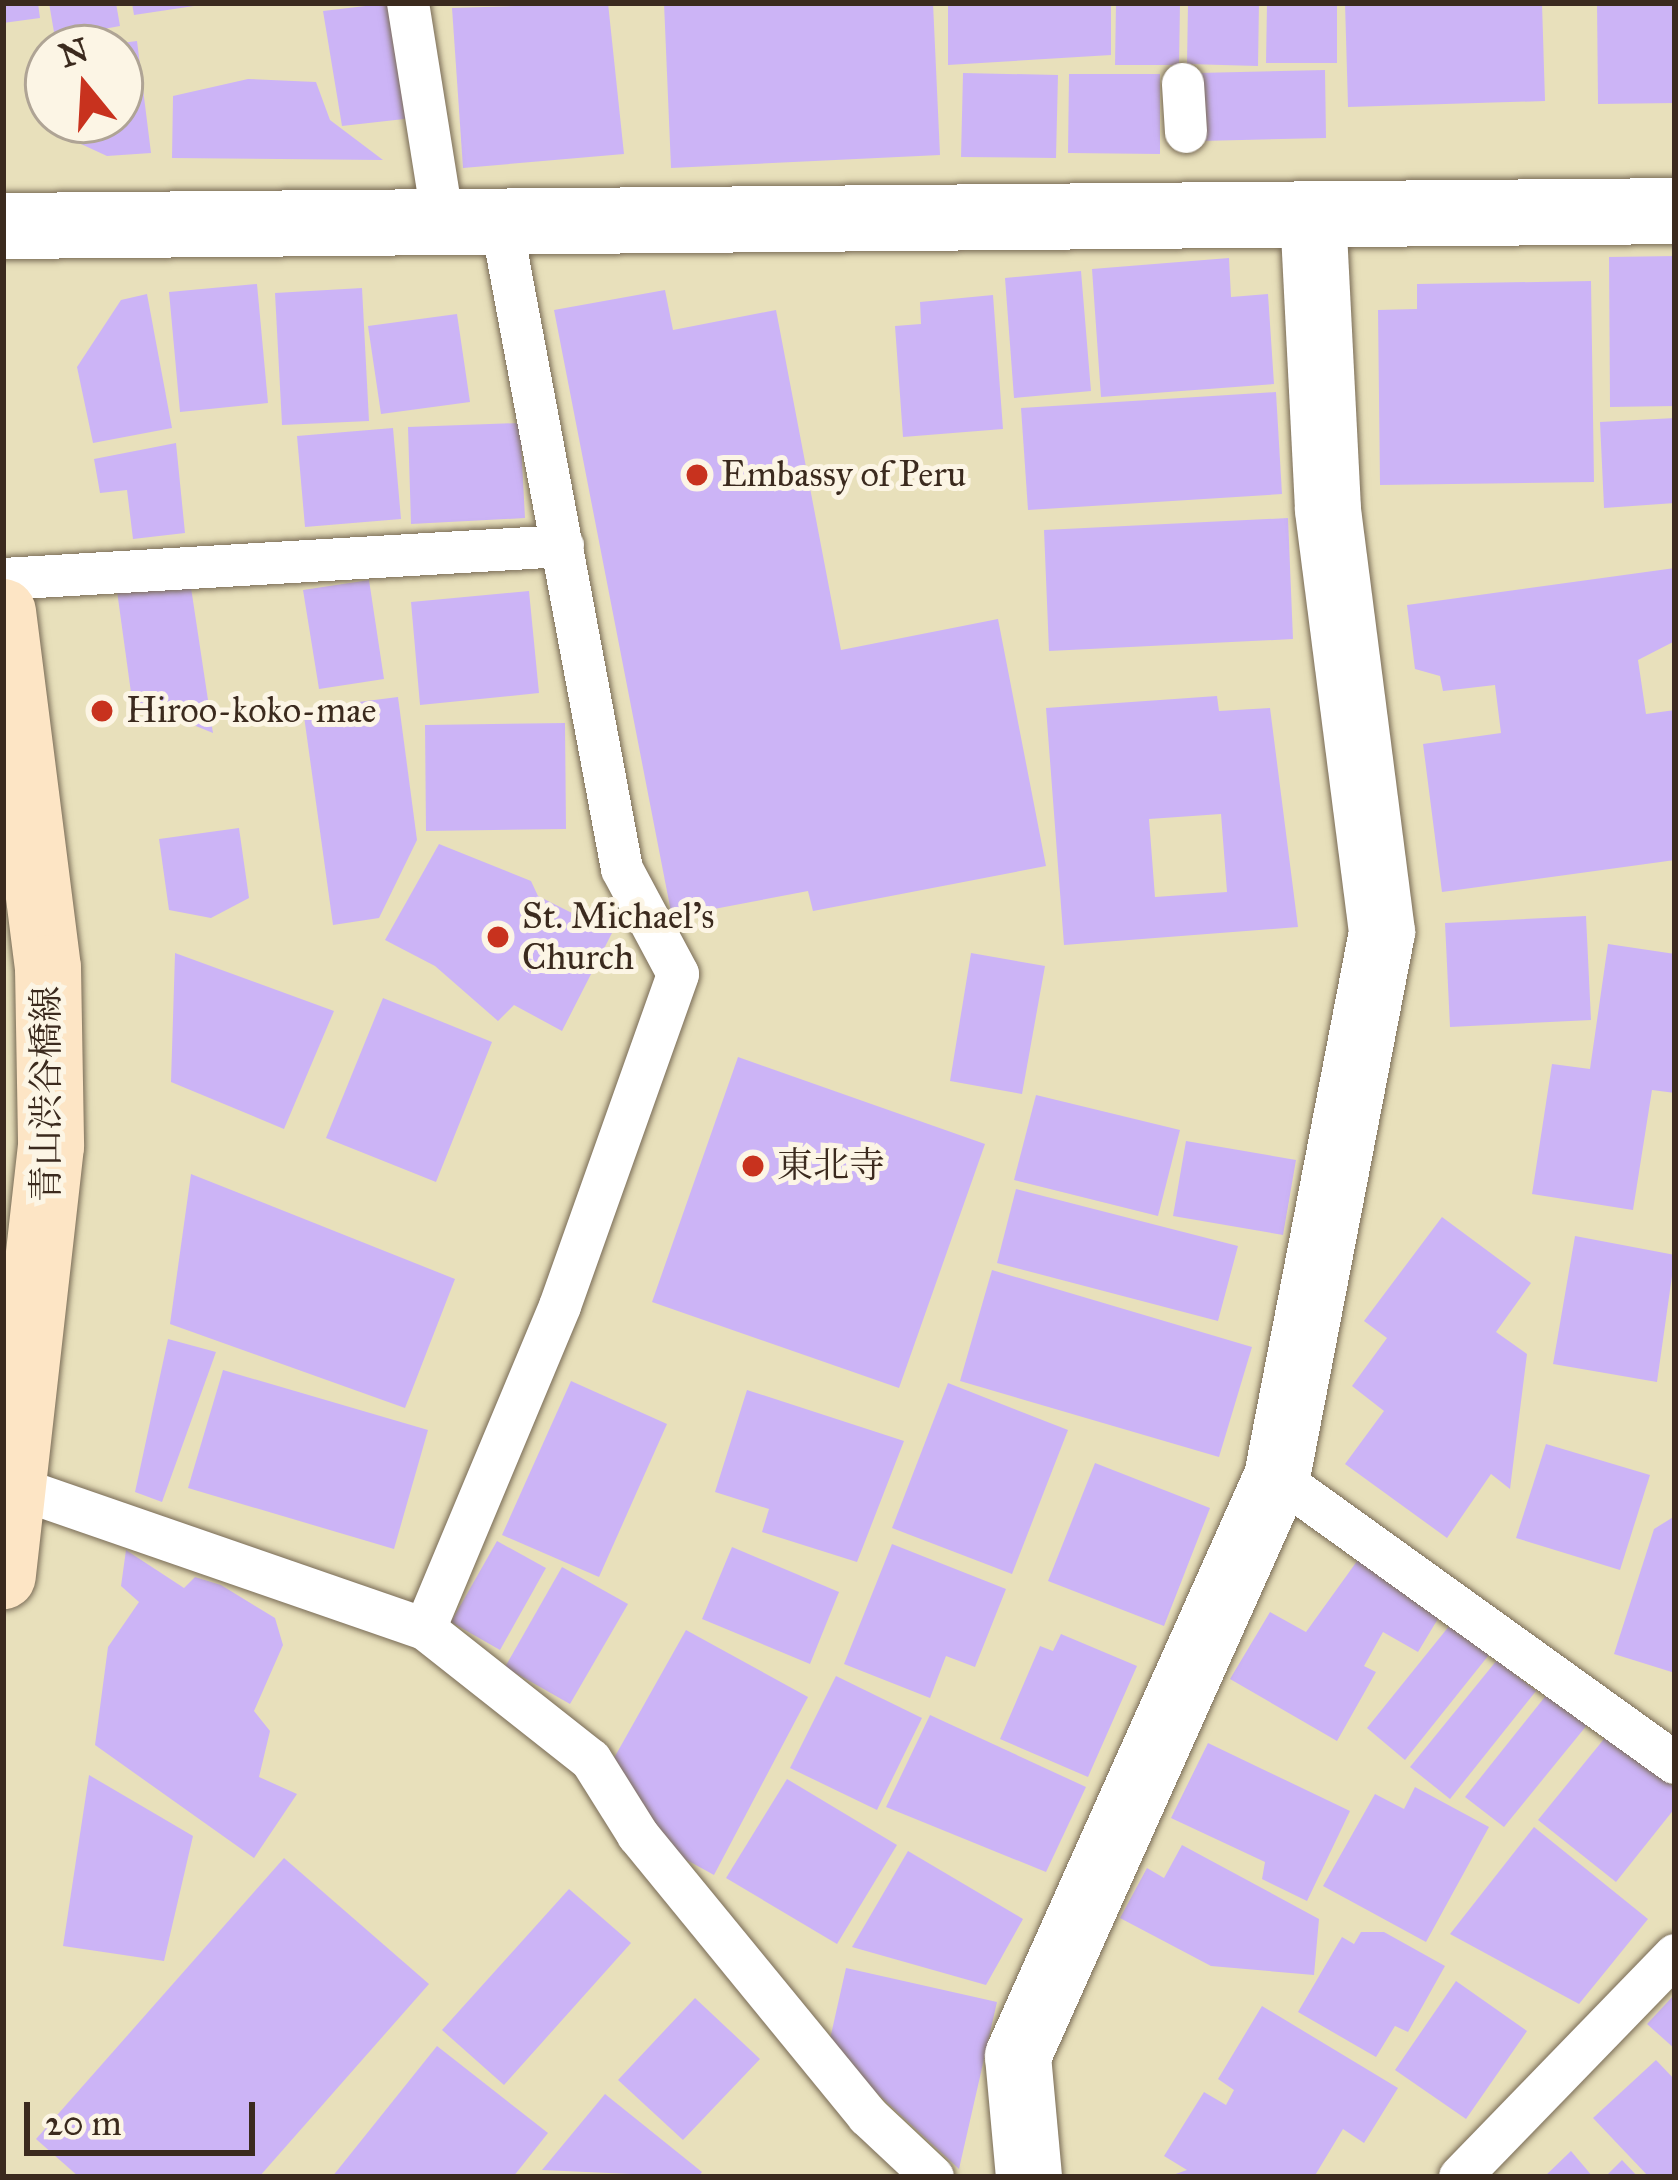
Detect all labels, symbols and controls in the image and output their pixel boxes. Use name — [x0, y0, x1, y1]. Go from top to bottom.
north arrow — [24, 24, 144, 144]
text: N — [54, 29, 93, 76]
place label: Embassy of Peru — [721, 453, 966, 497]
marker: Embassy of Peru — [684, 462, 710, 488]
place label: Hiroo-koko-mae — [126, 689, 377, 733]
marker: Hiroo-koko-mae — [89, 698, 115, 724]
place label: St. Michael's Church — [522, 894, 714, 979]
marker: St. Michael's Church — [485, 924, 511, 950]
street label: 青山渋谷橋線 — [25, 986, 69, 1202]
place label: 東北寺 — [777, 1144, 885, 1188]
marker: 東北寺 — [740, 1153, 766, 1179]
scale bar — [30, 2078, 261, 2152]
text: 20 m — [45, 2101, 122, 2145]

